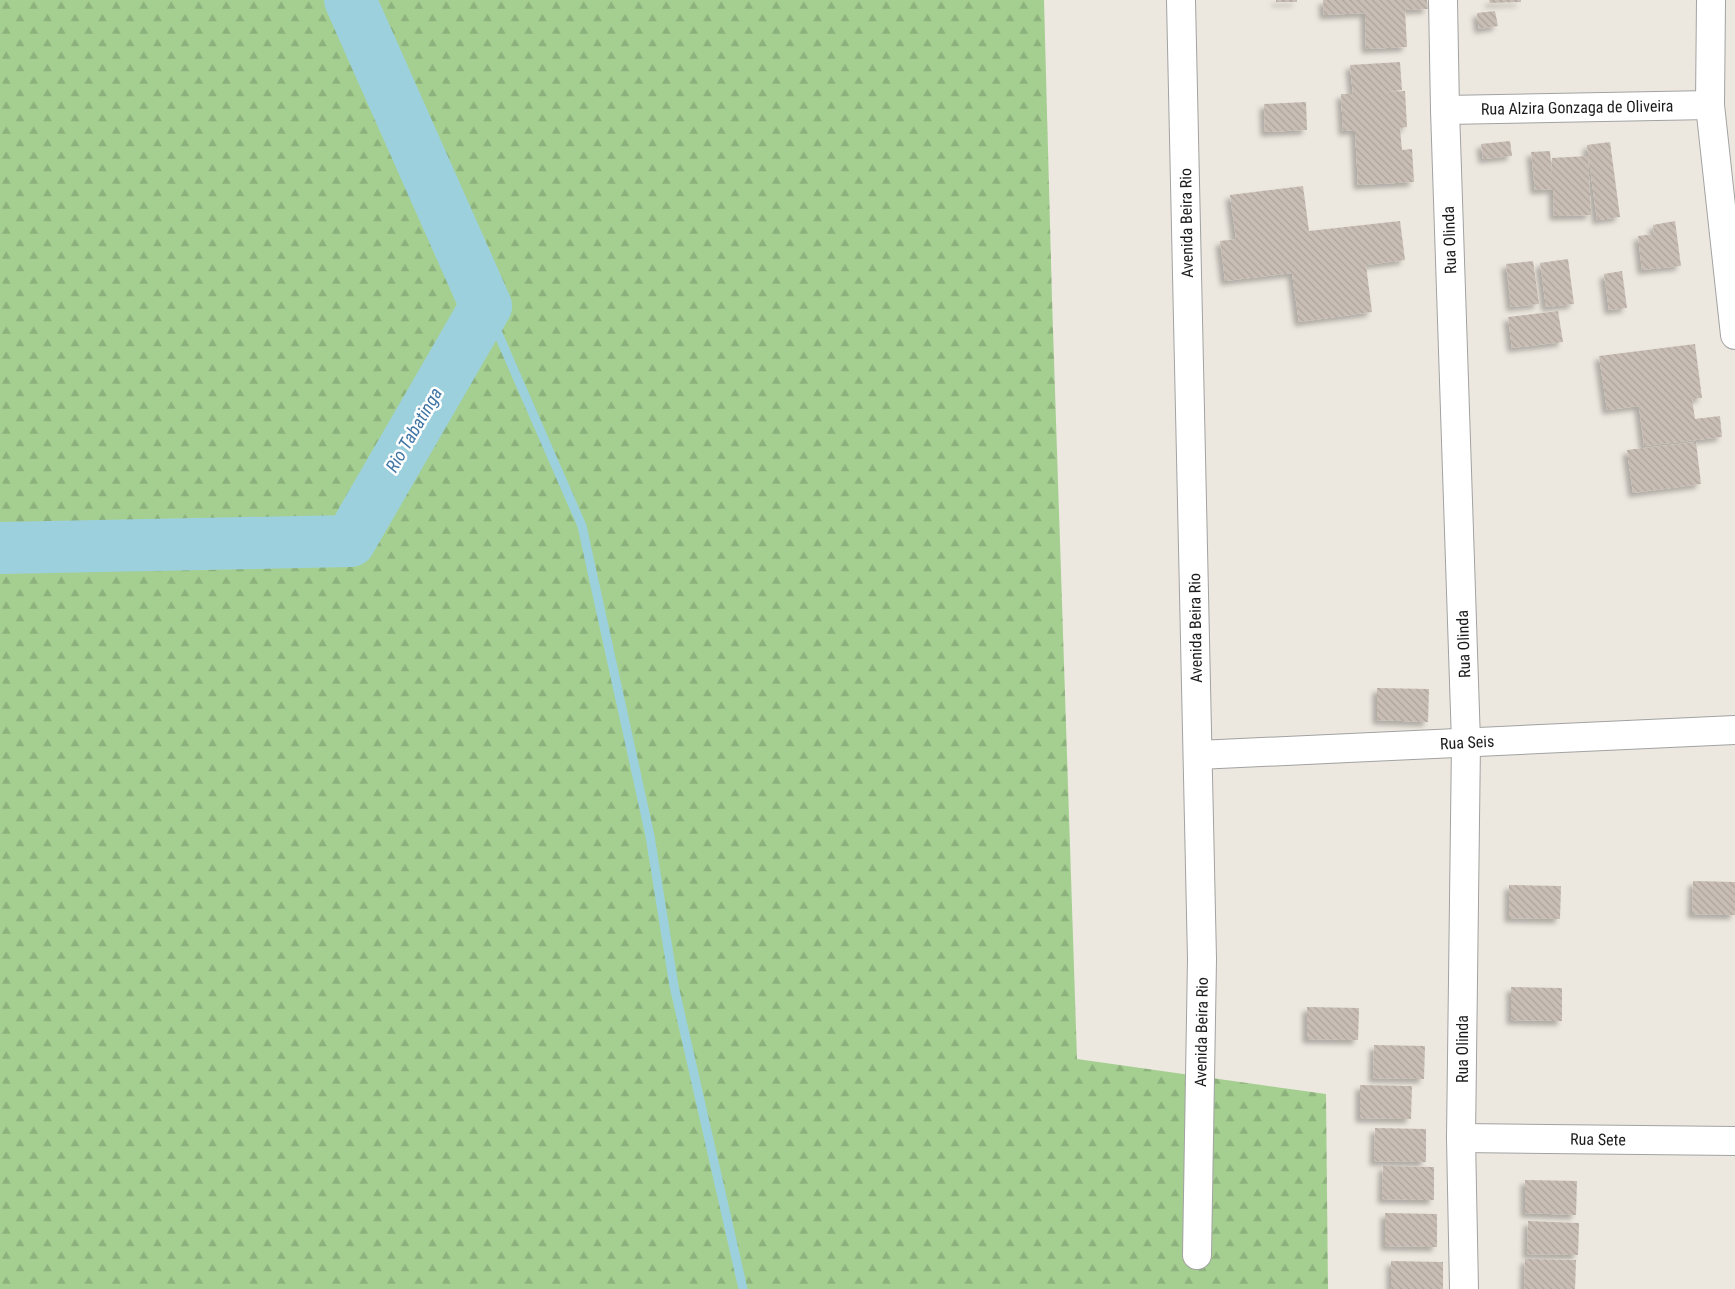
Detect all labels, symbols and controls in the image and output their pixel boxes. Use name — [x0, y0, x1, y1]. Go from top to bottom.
street label: Rua Alzira Gonzaga de Oliveira — [1481, 96, 1673, 119]
street label: Avenida Beira Rio — [1176, 168, 1197, 278]
street label: Rua Olinda — [1439, 206, 1460, 274]
water label: Rio Tabatinga — [381, 384, 446, 476]
street label: Avenida Beira Rio — [1185, 573, 1206, 683]
street label: Rua Olinda — [1453, 610, 1474, 678]
street label: Rua Seis — [1439, 732, 1495, 753]
street label: Avenida Beira Rio — [1191, 977, 1212, 1087]
street label: Rua Olinda — [1453, 1015, 1472, 1083]
street label: Rua Sete — [1570, 1130, 1626, 1149]

